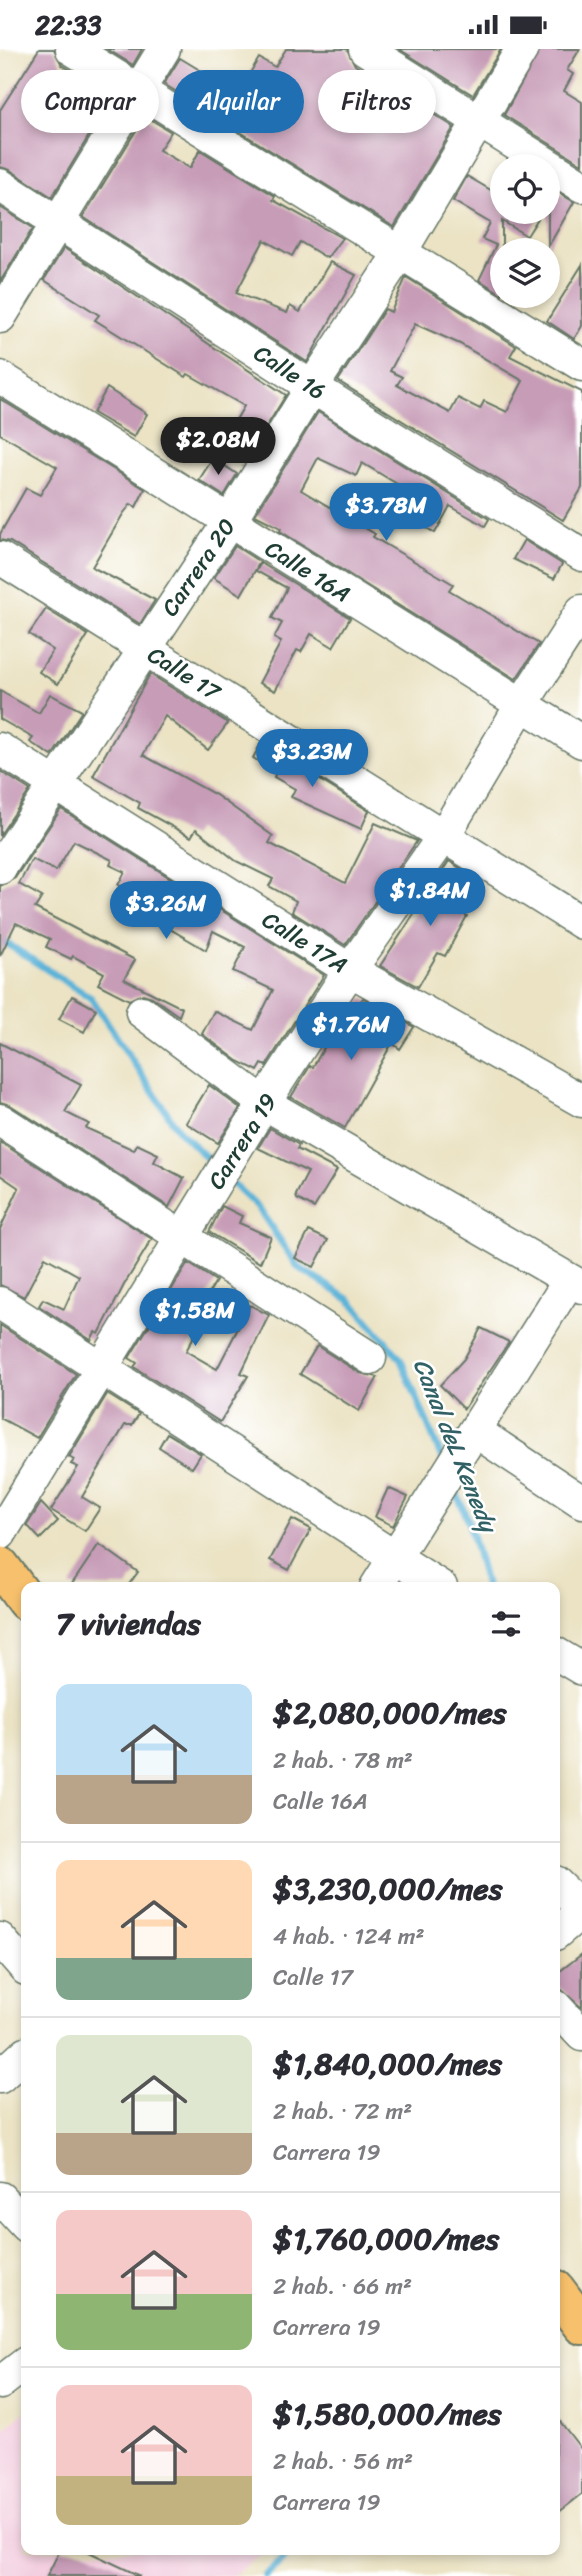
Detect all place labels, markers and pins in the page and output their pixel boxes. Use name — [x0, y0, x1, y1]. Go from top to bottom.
pin: $2.08M — [161, 417, 275, 477]
pin: $3.78M — [329, 483, 443, 543]
pin: $3.23M — [255, 729, 369, 789]
pin: $1.84M — [373, 869, 487, 928]
pin: $3.26M — [109, 881, 223, 941]
pin: $1.76M — [294, 1003, 408, 1062]
pin: $1.58M — [138, 1289, 252, 1348]

